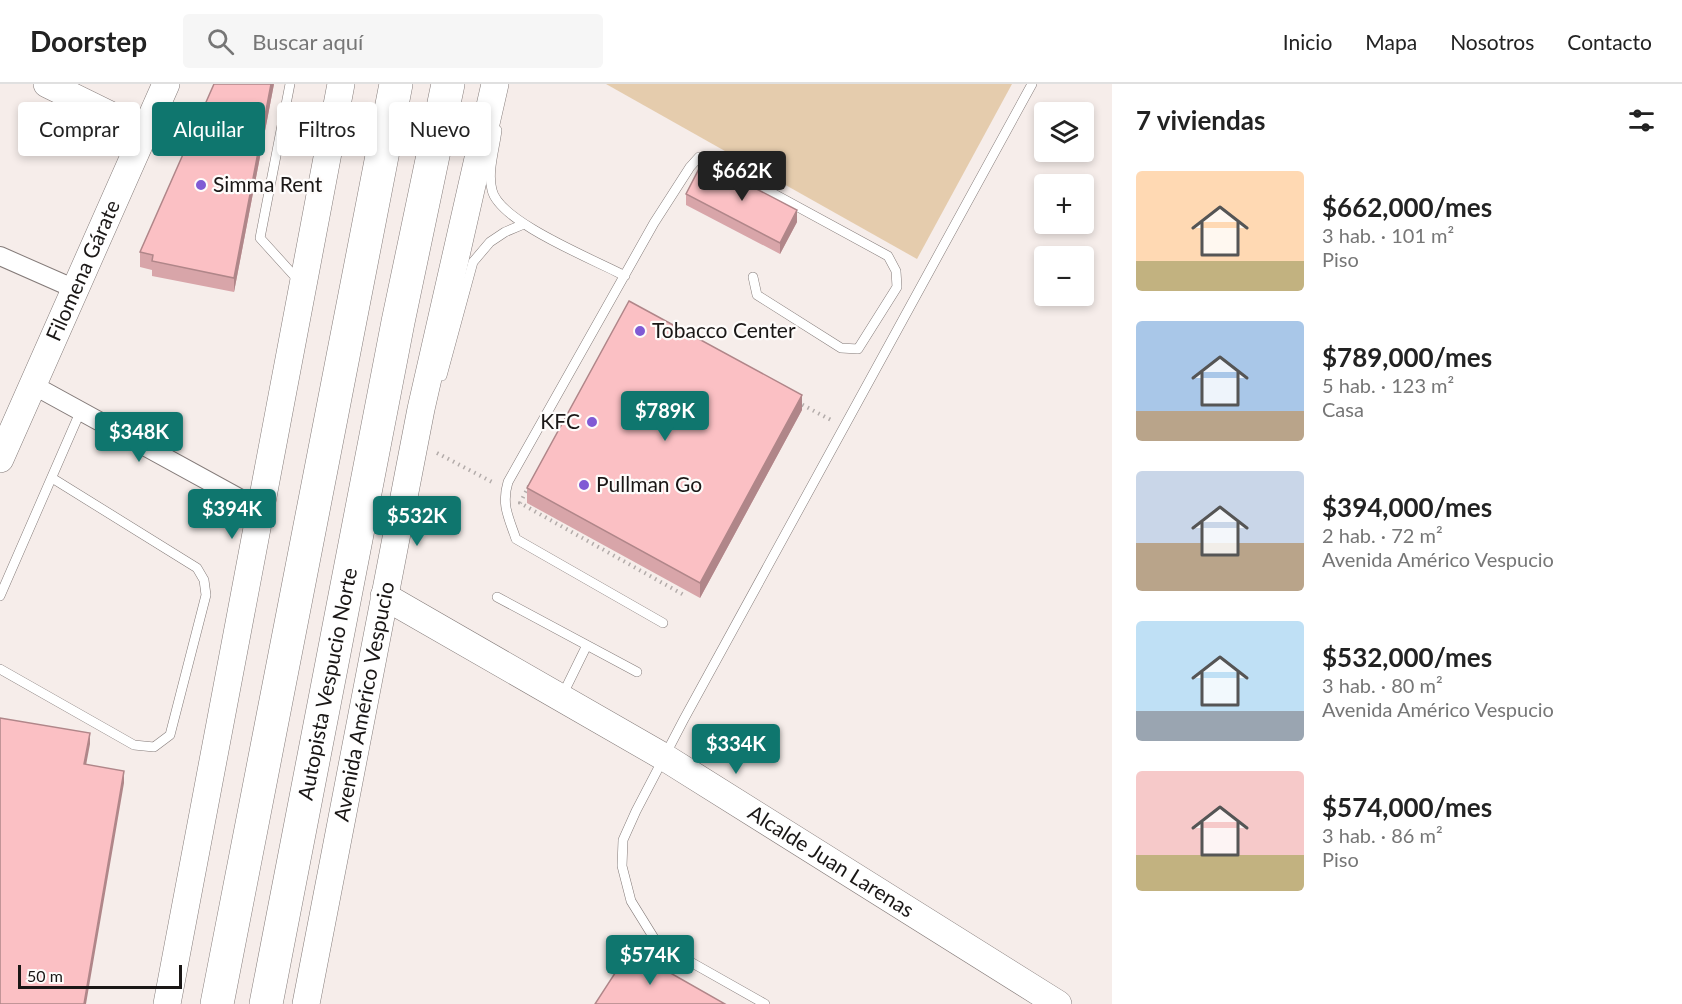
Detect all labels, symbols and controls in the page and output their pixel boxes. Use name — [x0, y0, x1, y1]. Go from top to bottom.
search box — [183, 14, 603, 68]
text: Doorstep — [30, 24, 147, 58]
icon: search — [204, 25, 237, 58]
text: Buscar aquí — [252, 28, 363, 55]
text: Inicio — [1283, 29, 1332, 54]
text: Mapa — [1365, 29, 1417, 54]
text: Nosotros — [1450, 29, 1534, 54]
text: Contacto — [1567, 29, 1652, 54]
chip: Comprar — [18, 102, 140, 156]
chip: Alquilar — [152, 102, 265, 156]
chip: Filtros — [277, 102, 377, 156]
chip: Nuevo — [389, 102, 491, 156]
map controls — [1034, 102, 1094, 306]
button: layers — [1034, 102, 1094, 162]
text: 7 viviendas — [1136, 104, 1265, 136]
icon: filters — [1625, 104, 1658, 137]
pin: $662K — [700, 151, 784, 202]
text: $662K — [712, 158, 772, 182]
place label: Simma Rent — [213, 171, 323, 196]
button: + — [1034, 174, 1094, 234]
marker: Simma Rent — [194, 178, 208, 192]
text: $662,000/mes — [1322, 191, 1492, 223]
icon: home — [1184, 195, 1256, 267]
street label: Filomena Gárate — [40, 196, 124, 344]
text: 3 hab. · 101 m² — [1322, 223, 1454, 247]
button: − — [1034, 246, 1094, 306]
text: Piso — [1322, 247, 1359, 271]
place label: Tobacco Center — [652, 317, 796, 342]
marker: Tobacco Center — [633, 324, 647, 338]
text: $789,000/mes — [1322, 341, 1492, 373]
icon: home — [1184, 345, 1256, 417]
text: 5 hab. · 123 m² — [1322, 373, 1454, 397]
pin: $789K — [623, 391, 707, 442]
text: Casa — [1322, 397, 1364, 421]
text: $789K — [635, 398, 695, 422]
place label: KFC — [540, 408, 580, 433]
pin: $348K — [97, 412, 181, 463]
marker: KFC — [585, 415, 599, 429]
text: $348K — [109, 419, 169, 443]
place label: Pullman Go — [596, 471, 702, 496]
marker: Pullman Go — [577, 478, 591, 492]
pin: $394K — [190, 489, 274, 540]
text: $394,000/mes — [1322, 491, 1492, 523]
icon: home — [1184, 495, 1256, 567]
text: $394K — [202, 496, 262, 520]
pin: $532K — [375, 496, 459, 547]
text: $532K — [387, 503, 447, 527]
text: 2 hab. · 72 m² — [1322, 523, 1443, 547]
text: Avenida Américo Vespucio — [1322, 547, 1554, 571]
street label: Autopista Vespucio Norte — [292, 565, 361, 802]
street label: Avenida Américo Vespucio — [328, 579, 398, 823]
text: $532,000/mes — [1322, 641, 1492, 673]
icon: home — [1184, 645, 1256, 717]
text: 3 hab. · 80 m² — [1322, 673, 1443, 697]
text: Avenida Américo Vespucio — [1322, 697, 1554, 721]
pin: $334K — [694, 724, 778, 775]
text: $334K — [706, 731, 766, 755]
text: $574,000/mes — [1322, 791, 1492, 823]
icon: home — [1184, 795, 1256, 867]
street label: Alcalde Juan Larenas — [744, 799, 919, 922]
text: 3 hab. · 86 m² — [1322, 823, 1443, 847]
text: Piso — [1322, 847, 1359, 871]
pin: $574K — [608, 935, 692, 986]
text: $574K — [620, 942, 680, 966]
scale bar — [18, 962, 182, 990]
text: 50 m — [27, 966, 63, 985]

